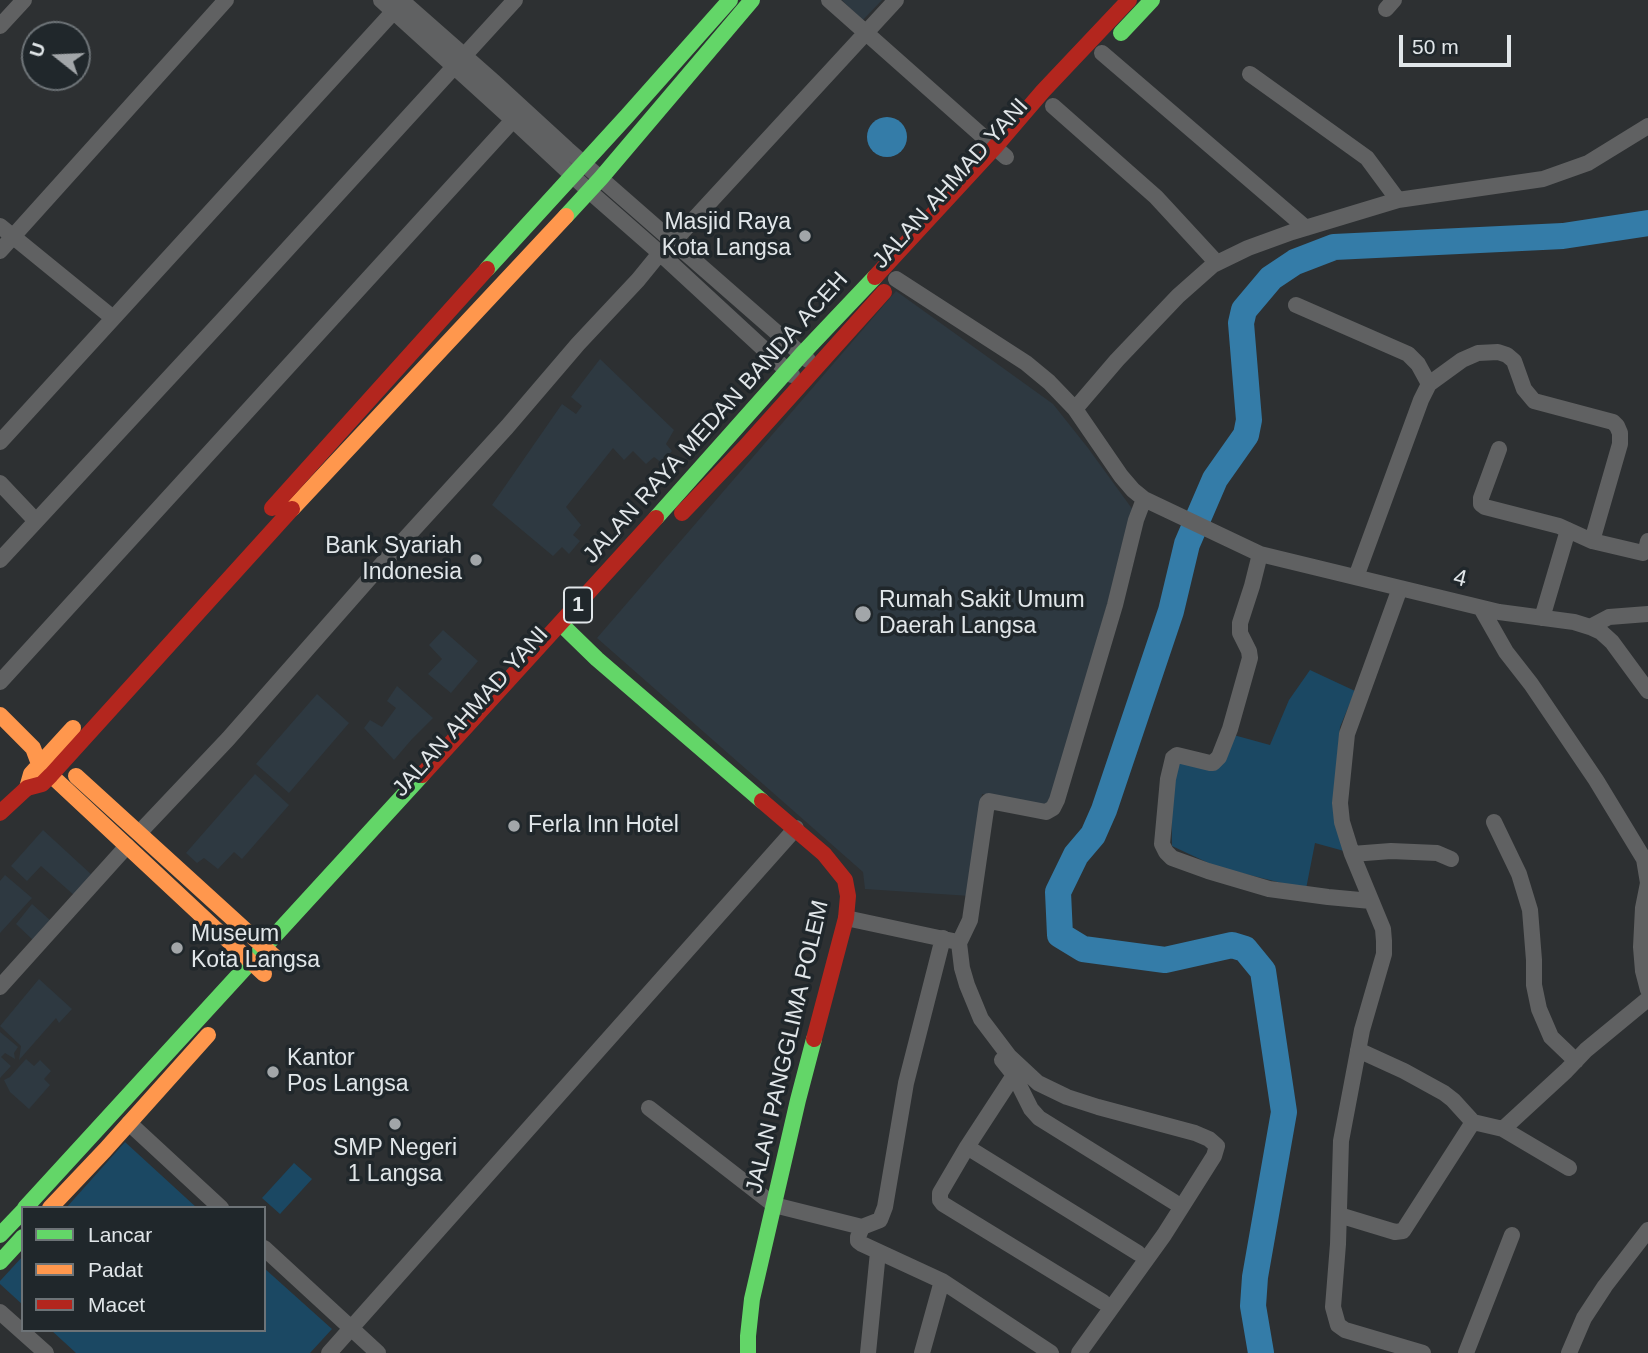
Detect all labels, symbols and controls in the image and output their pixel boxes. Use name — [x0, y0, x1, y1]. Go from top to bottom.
north arrow — [21, 21, 91, 91]
scale bar — [1403, 21, 1515, 65]
text: 50 m — [1412, 35, 1459, 58]
text: U — [25, 40, 50, 60]
street label: JALAN AHMAD YANI — [867, 93, 1035, 275]
place label: Masjid Raya Kota Langsa — [662, 209, 791, 263]
marker: Masjid Raya Kota Langsa — [797, 228, 813, 244]
street label: JALAN RAYA MEDAN BANDA ACEH — [578, 267, 854, 569]
place label: Bank Syariah Indonesia — [325, 533, 462, 587]
marker: Bank Syariah Indonesia — [468, 552, 484, 568]
street label: 4 — [1450, 564, 1470, 594]
place label: Rumah Sakit Umum Daerah Langsa — [879, 587, 1085, 641]
road number: 1 — [564, 588, 592, 622]
marker: Rumah Sakit Umum Daerah Langsa — [853, 604, 873, 624]
street label: JALAN AHMAD YANI — [387, 621, 555, 803]
place label: Ferla Inn Hotel — [528, 812, 679, 840]
marker: Ferla Inn Hotel — [506, 818, 522, 834]
street label: JALAN PANGGLIMA POLEM — [741, 898, 835, 1196]
place label: Museum Kota Langsa — [191, 921, 320, 975]
marker: Museum Kota Langsa — [169, 940, 185, 956]
place label: Kantor Pos Langsa — [287, 1045, 408, 1099]
marker: Kantor Pos Langsa — [265, 1064, 281, 1080]
marker: SMP Negeri 1 Langsa — [387, 1116, 403, 1132]
place label: SMP Negeri 1 Langsa — [333, 1135, 457, 1189]
legend — [21, 1206, 266, 1332]
text: Lancar — [88, 1223, 152, 1246]
text: Padat — [88, 1258, 143, 1281]
text: Macet — [88, 1293, 145, 1316]

